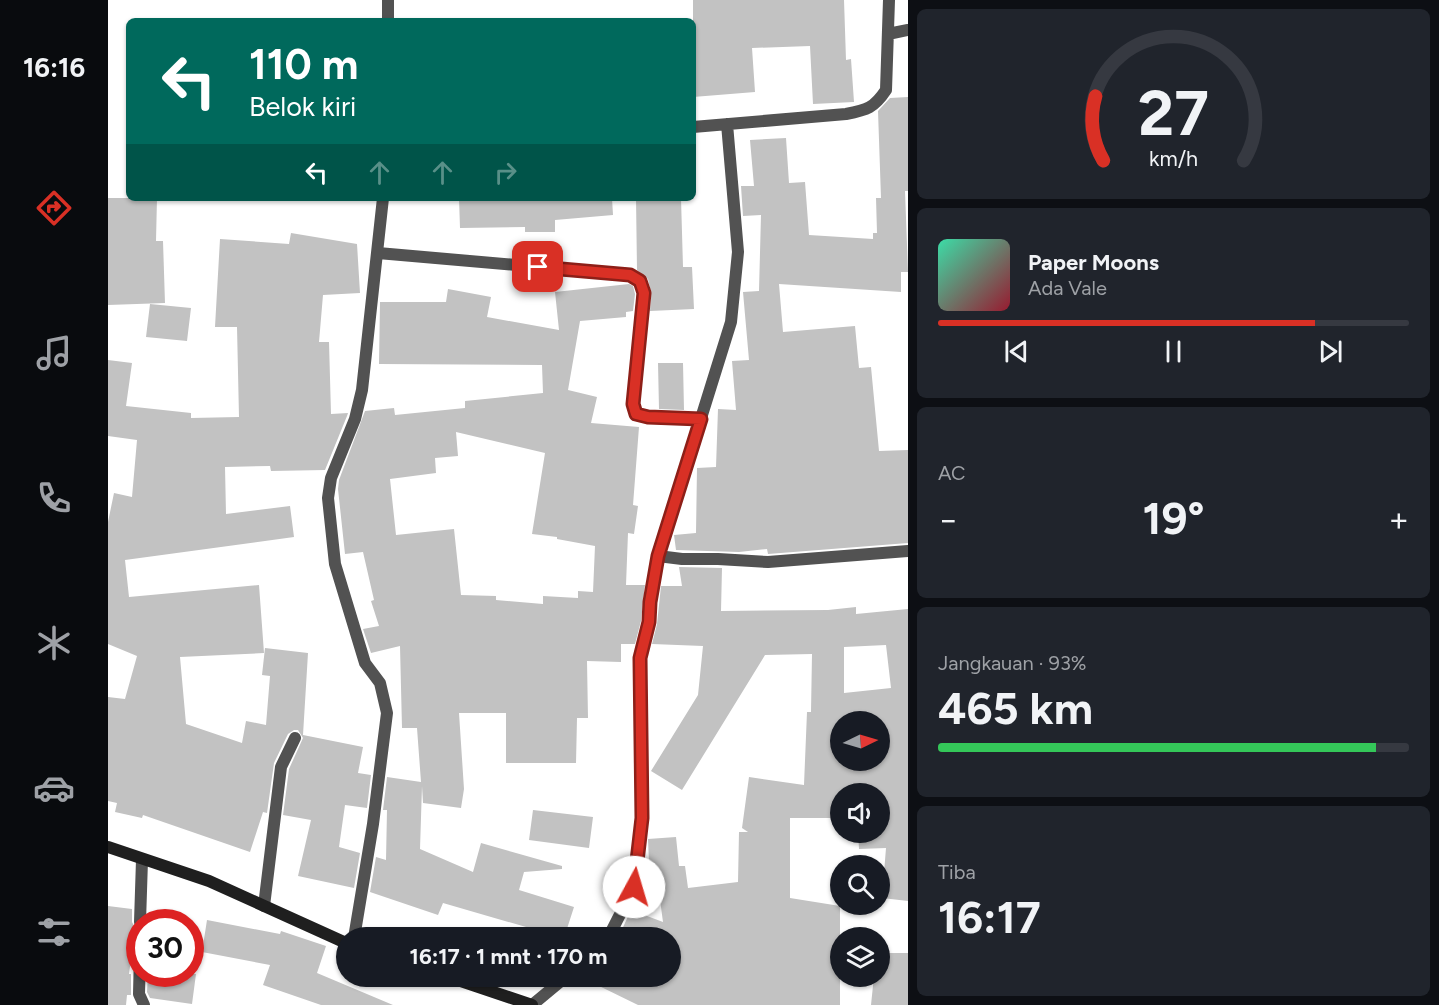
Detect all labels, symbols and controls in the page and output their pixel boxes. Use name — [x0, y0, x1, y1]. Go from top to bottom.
text: 110 m — [249, 39, 358, 90]
icon: left — [150, 42, 228, 120]
text: 16:16 — [23, 51, 85, 84]
text: 27 — [1138, 76, 1209, 151]
text: Belok kiri — [249, 90, 356, 123]
text: km/h — [1149, 146, 1198, 171]
icon: left — [300, 156, 333, 189]
icon: ahead — [363, 156, 396, 189]
icon: ahead — [426, 156, 459, 189]
icon: right — [489, 156, 522, 189]
icon: directions — [33, 187, 75, 229]
pin — [512, 241, 563, 292]
text: Paper Moons — [1028, 249, 1159, 276]
icon: arrive — [521, 250, 554, 283]
text: Ada Vale — [1028, 276, 1107, 300]
icon: music — [33, 332, 75, 374]
icon: previous — [1000, 335, 1033, 368]
icon: pause — [1157, 335, 1190, 368]
icon: next — [1314, 335, 1347, 368]
text: AC — [938, 461, 966, 485]
icon: phone — [33, 477, 75, 519]
text: 19° — [1142, 491, 1205, 545]
text: − — [938, 500, 959, 539]
text: + — [1388, 500, 1409, 539]
icon: climate — [33, 622, 75, 664]
text: Jangkauan · 93% — [938, 651, 1086, 675]
text: 465 km — [938, 681, 1093, 735]
north arrow — [830, 711, 890, 771]
map controls — [830, 711, 890, 987]
icon: car — [33, 767, 75, 809]
button: sound — [830, 783, 890, 843]
position arrow — [602, 855, 666, 919]
button: search — [830, 855, 890, 915]
text: Tiba — [938, 860, 976, 884]
text: 16:17 — [938, 890, 1041, 944]
speed limit sign: 30 — [126, 909, 204, 987]
icon: filters — [33, 911, 75, 953]
button: layers — [830, 927, 890, 987]
text: 16:17 · 1 mnt · 170 m — [410, 943, 607, 970]

